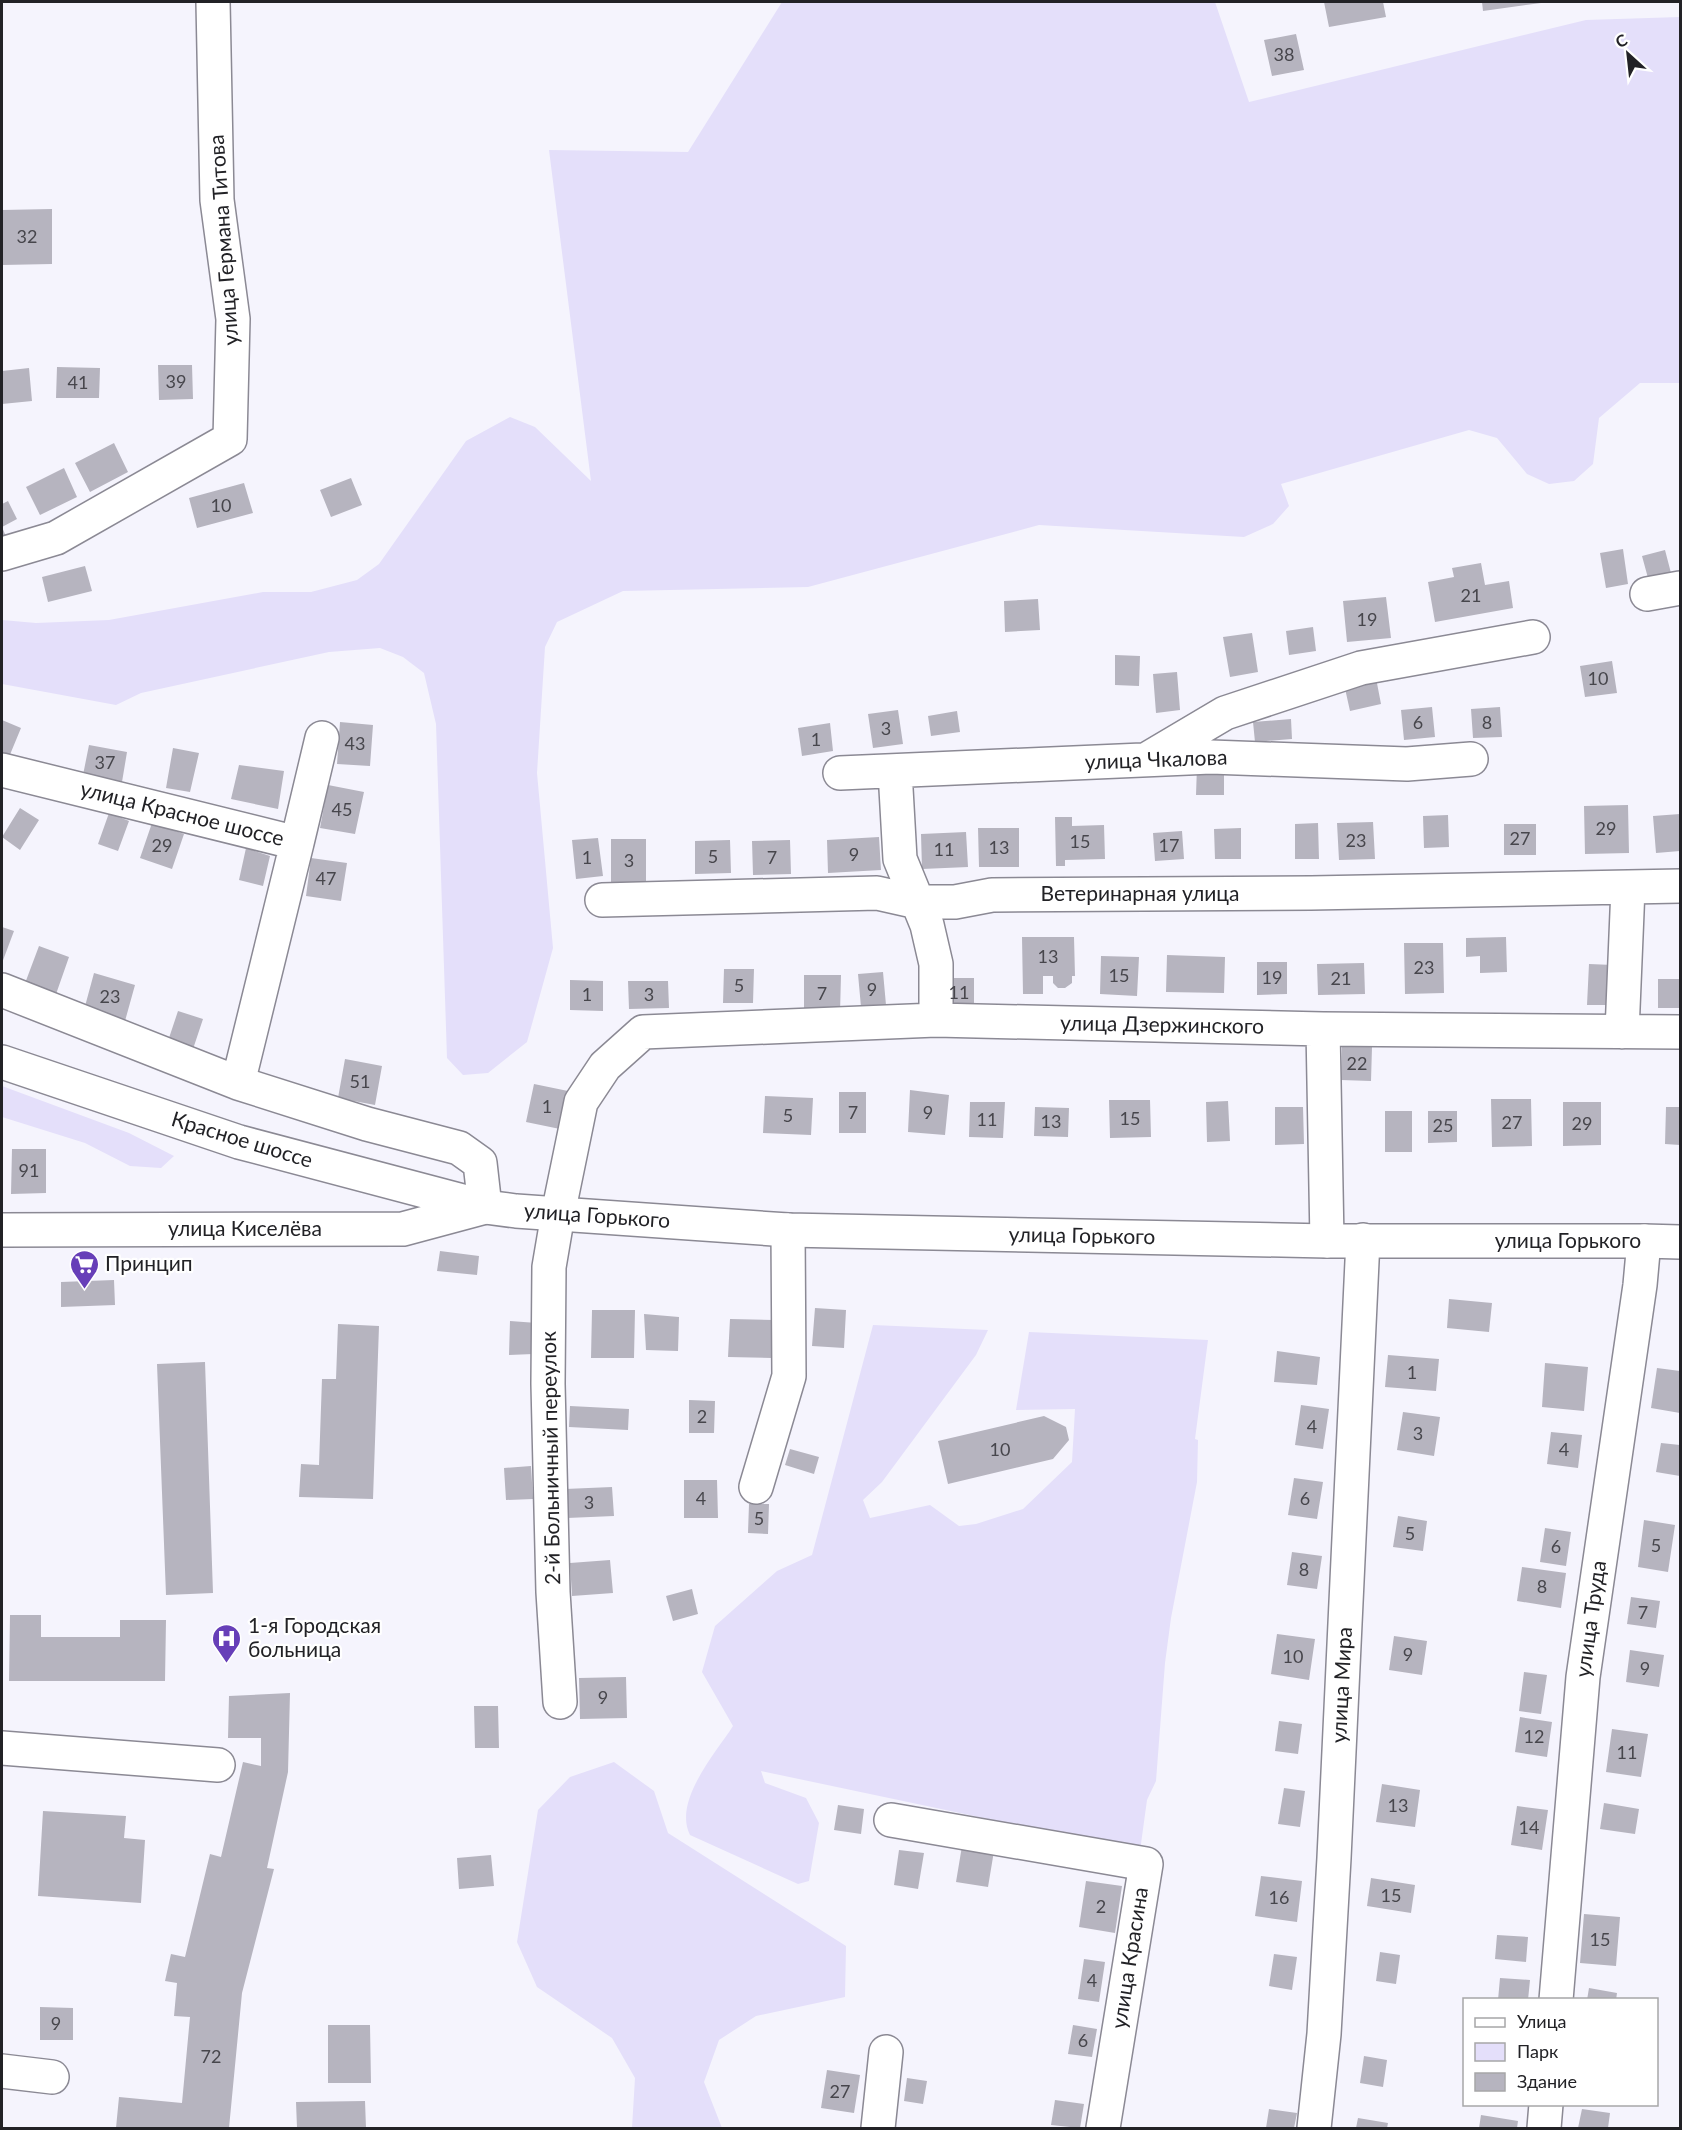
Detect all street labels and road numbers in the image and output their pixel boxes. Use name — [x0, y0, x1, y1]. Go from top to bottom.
street label: улица Германа Титова — [203, 134, 242, 346]
street label: улица Чкалова — [1084, 744, 1228, 773]
street label: улица Красное шоссе — [78, 775, 287, 850]
street label: Ветеринарная улица — [1041, 880, 1239, 905]
street label: улица Дзержинского — [1060, 1009, 1264, 1038]
street label: Красное шоссе — [169, 1105, 316, 1172]
street label: улица Горького — [523, 1197, 671, 1232]
street label: улица Киселёва — [168, 1215, 322, 1240]
street label: улица Горького — [1009, 1221, 1156, 1248]
street label: улица Горького — [1495, 1227, 1641, 1252]
street label: 2-й Больничный переулок — [535, 1331, 564, 1585]
street label: улица Труда — [1569, 1559, 1610, 1679]
street label: улица Мира — [1325, 1626, 1356, 1744]
street label: улица Красина — [1105, 1885, 1152, 2030]

